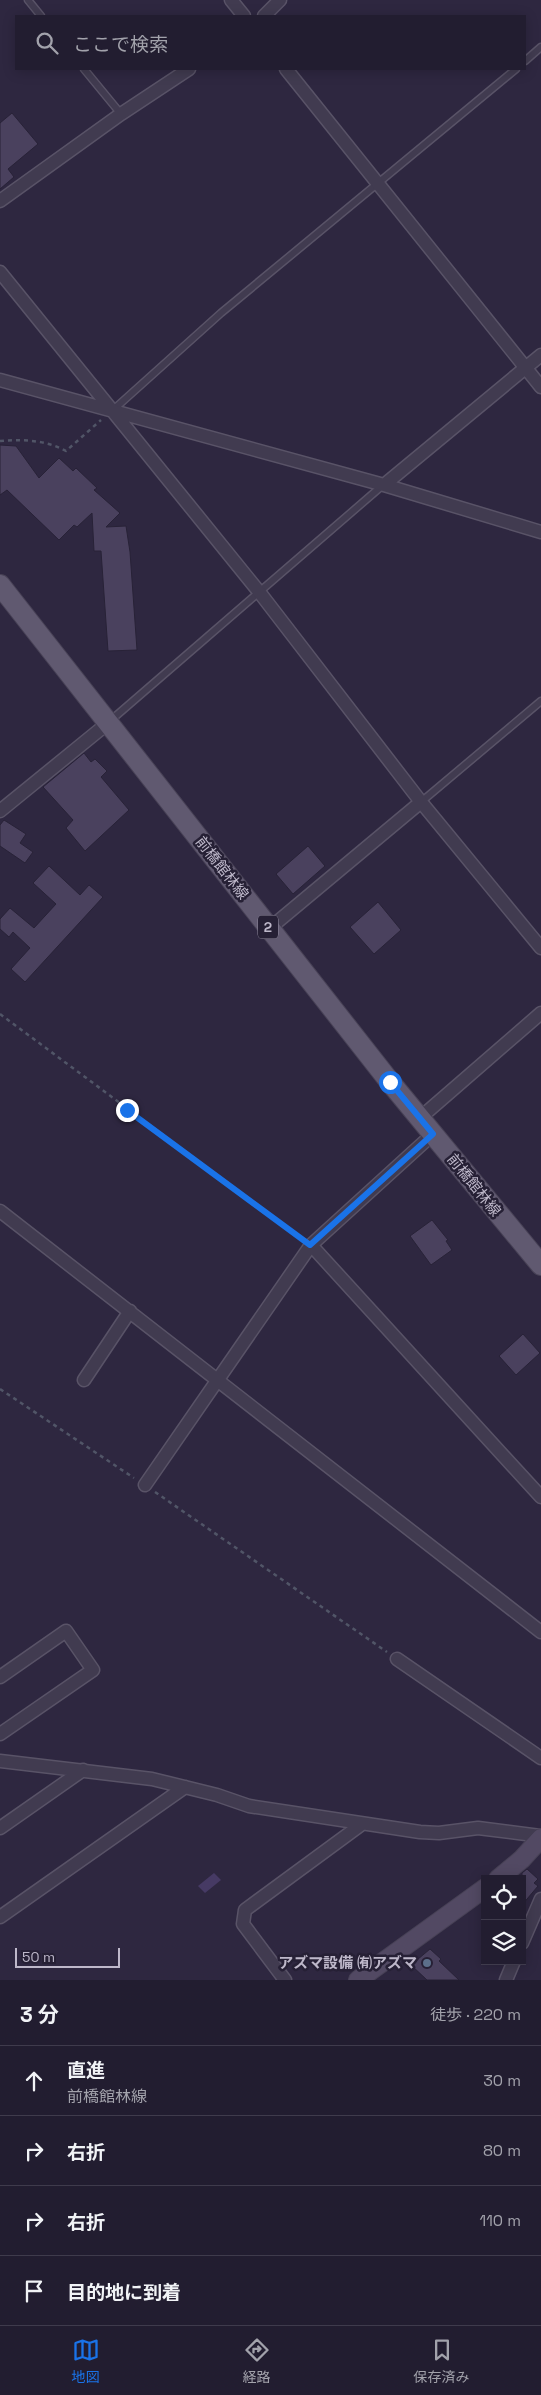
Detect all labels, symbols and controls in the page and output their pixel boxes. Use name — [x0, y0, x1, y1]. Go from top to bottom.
search box — [15, 15, 526, 70]
icon: search — [33, 29, 61, 57]
text: ここで検索 — [73, 32, 168, 57]
street label: 前橋館林線 — [192, 832, 253, 903]
road number: 2 — [258, 916, 278, 939]
route start — [379, 1071, 402, 1094]
route end — [116, 1099, 139, 1122]
street label: 前橋館林線 — [443, 1150, 505, 1220]
map controls — [481, 1875, 526, 1965]
button: locate — [481, 1875, 526, 1920]
button: layers — [481, 1920, 526, 1965]
scale bar — [15, 1945, 120, 1968]
text: 50 m — [22, 1948, 55, 1966]
place label: アズマ設備 ㈲アズマ — [278, 1953, 417, 1972]
marker: アズマ設備 ㈲アズマ — [421, 1957, 433, 1969]
text: 3 分 — [20, 2001, 59, 2028]
text: 徒歩 · 220 m — [430, 2004, 521, 2025]
text: 直進 — [67, 2058, 105, 2083]
icon: ahead — [20, 2067, 48, 2095]
text: 30 m — [483, 2070, 521, 2091]
text: 前橋館林線 — [67, 2086, 147, 2107]
icon: right — [20, 2137, 48, 2165]
text: 右折 — [67, 2140, 105, 2165]
text: 80 m — [483, 2140, 521, 2161]
icon: right — [20, 2207, 48, 2235]
text: 右折 — [67, 2210, 105, 2235]
text: 110 m — [479, 2210, 521, 2231]
icon: arrive — [20, 2277, 48, 2305]
text: 目的地に到着 — [67, 2280, 181, 2305]
tab: 地図 — [72, 2336, 100, 2386]
tab: 経路 — [243, 2336, 271, 2386]
tab: 保存済み — [414, 2336, 470, 2386]

